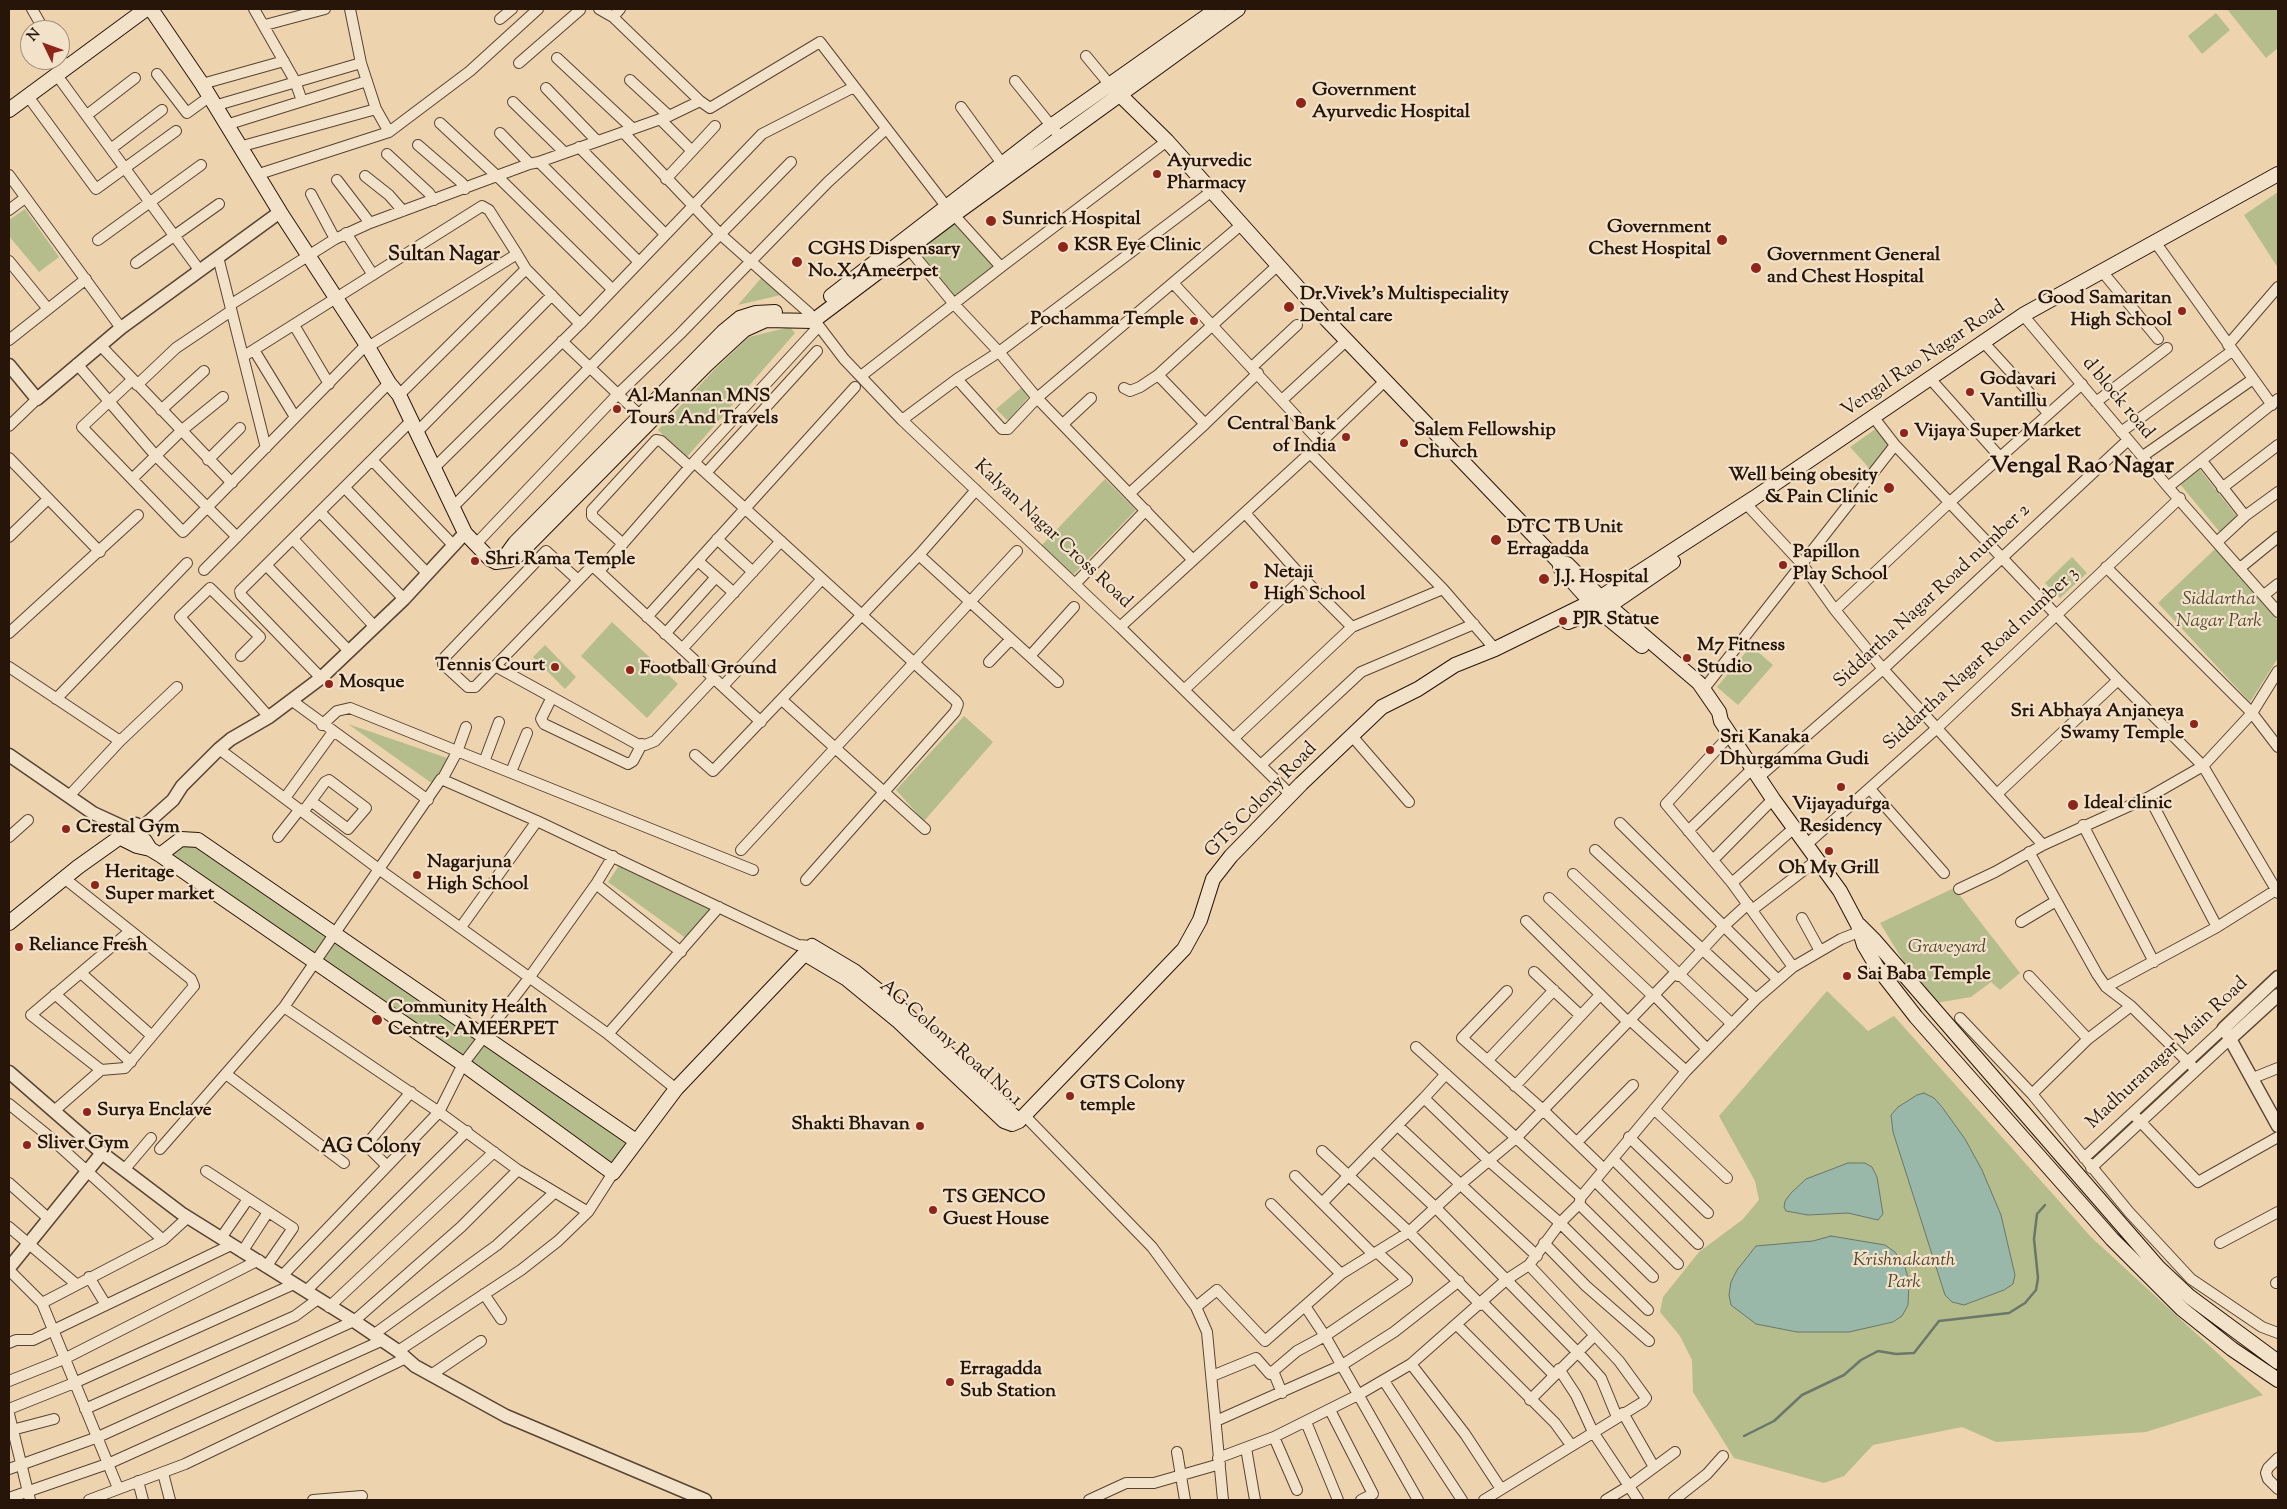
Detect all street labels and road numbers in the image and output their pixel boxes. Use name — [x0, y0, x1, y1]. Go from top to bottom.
street label: Vengal Rao Nagar Road — [1838, 297, 2010, 423]
street label: d block road — [2076, 353, 2158, 445]
street label: Kalyan Nagar Cross Road — [968, 456, 1136, 614]
street label: Siddartha Nagar Road number 2 — [1830, 500, 2036, 694]
street label: Siddartha Nagar Road number 3 — [1880, 563, 2084, 757]
street label: GTS Colony Road — [1201, 738, 1323, 864]
street label: Madhuranagar Main Road — [2082, 973, 2254, 1135]
street label: AG Colony Road No.1 — [874, 976, 1026, 1112]

